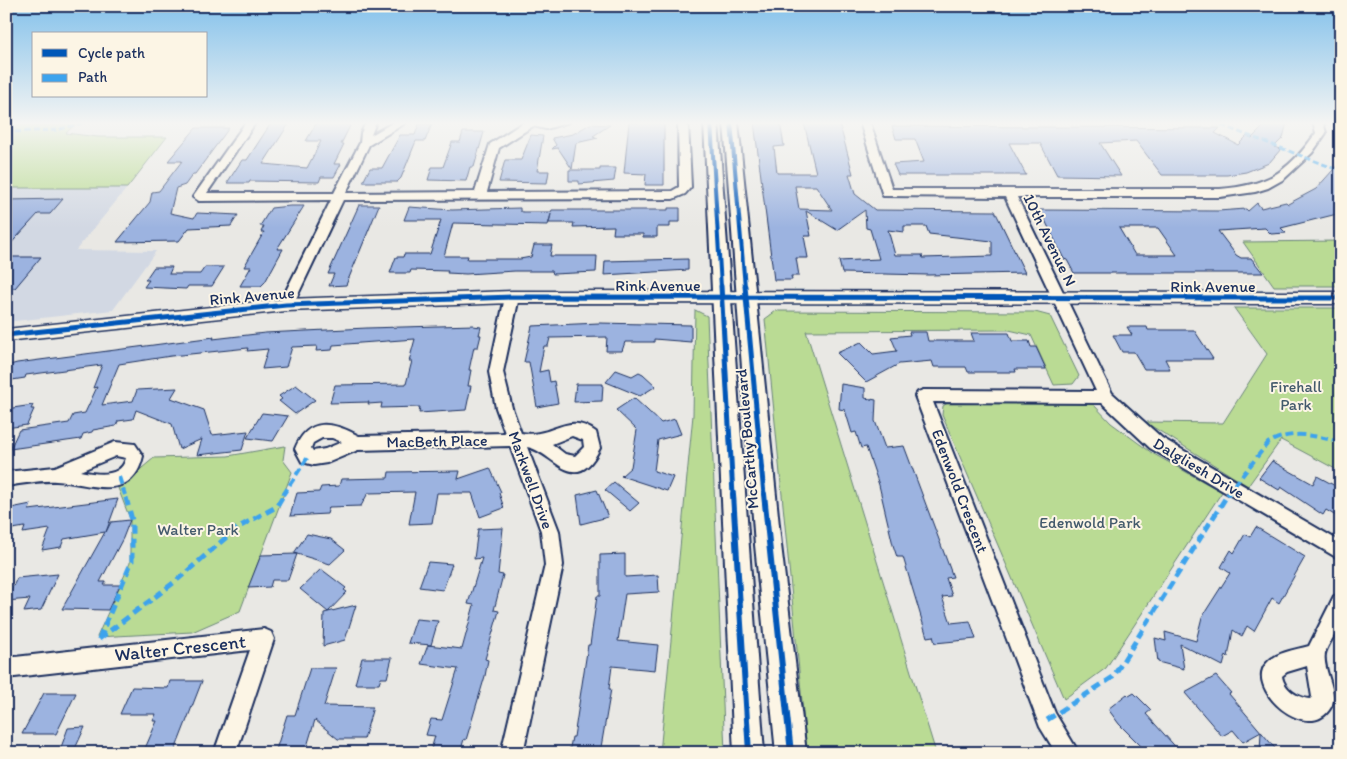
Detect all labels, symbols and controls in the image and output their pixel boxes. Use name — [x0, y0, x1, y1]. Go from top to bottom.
legend — [32, 32, 208, 98]
text: Cycle path — [78, 44, 145, 62]
text: Path — [78, 68, 107, 86]
street label: 10th Avenue N — [1019, 191, 1081, 289]
street label: Rink Avenue — [615, 276, 701, 295]
street label: Rink Avenue — [1170, 277, 1256, 296]
street label: Rink Avenue — [209, 283, 295, 309]
street label: McCarthy Boulevard — [731, 368, 763, 510]
park label: Firehall Park — [1270, 377, 1322, 414]
street label: Edenwold Crescent — [928, 426, 992, 556]
street label: Markwell Drive — [505, 429, 557, 531]
street label: MacBeth Place — [386, 431, 488, 451]
street label: Dalgliesh Drive — [1150, 433, 1248, 503]
park label: Edenwold Park — [1039, 513, 1141, 532]
park label: Walter Park — [157, 520, 239, 539]
street label: Walter Crescent — [113, 630, 247, 666]

